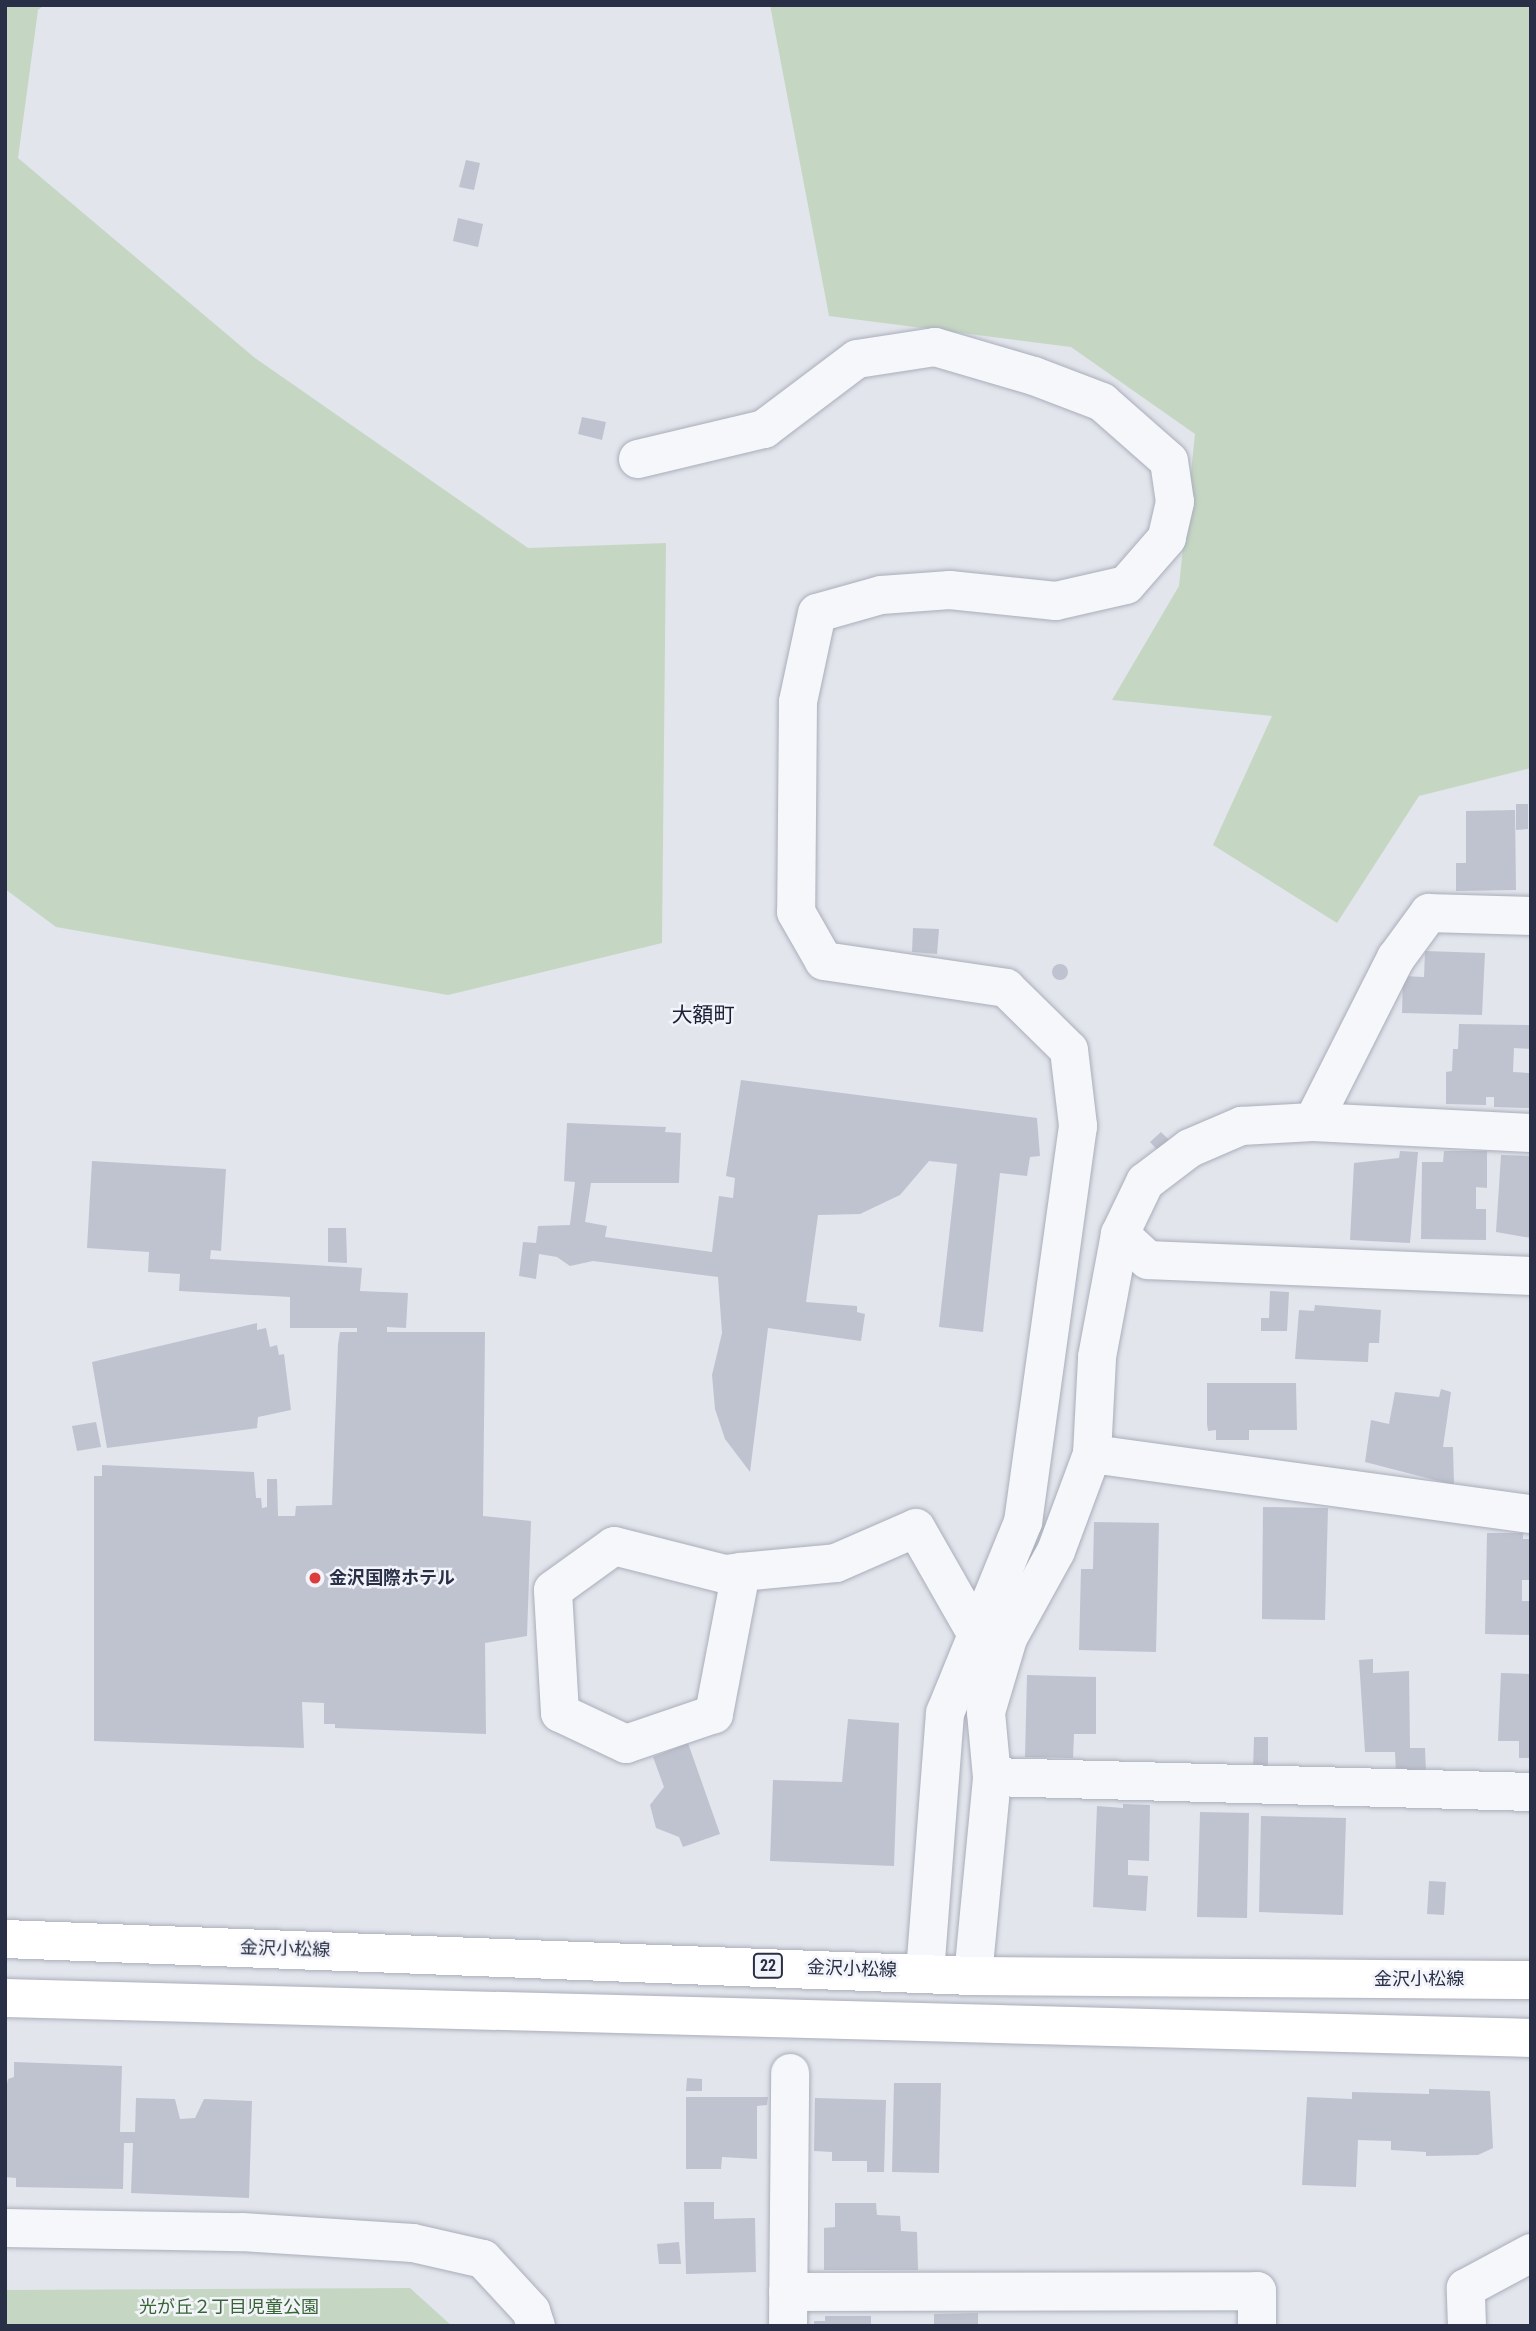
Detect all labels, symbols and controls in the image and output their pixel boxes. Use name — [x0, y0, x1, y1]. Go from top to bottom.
district label: 大額町 — [672, 1002, 734, 1028]
place label: 金沢国際ホテル — [329, 1567, 455, 1589]
marker: 金沢国際ホテル — [307, 1570, 323, 1586]
street label: 金沢小松線 — [240, 1937, 330, 1961]
road number: 22 — [752, 1954, 784, 1978]
street label: 金沢小松線 — [807, 1957, 897, 1981]
street label: 金沢小松線 — [1374, 1968, 1464, 1990]
park label: 光が丘２丁目児童公園 — [139, 2296, 319, 2318]

